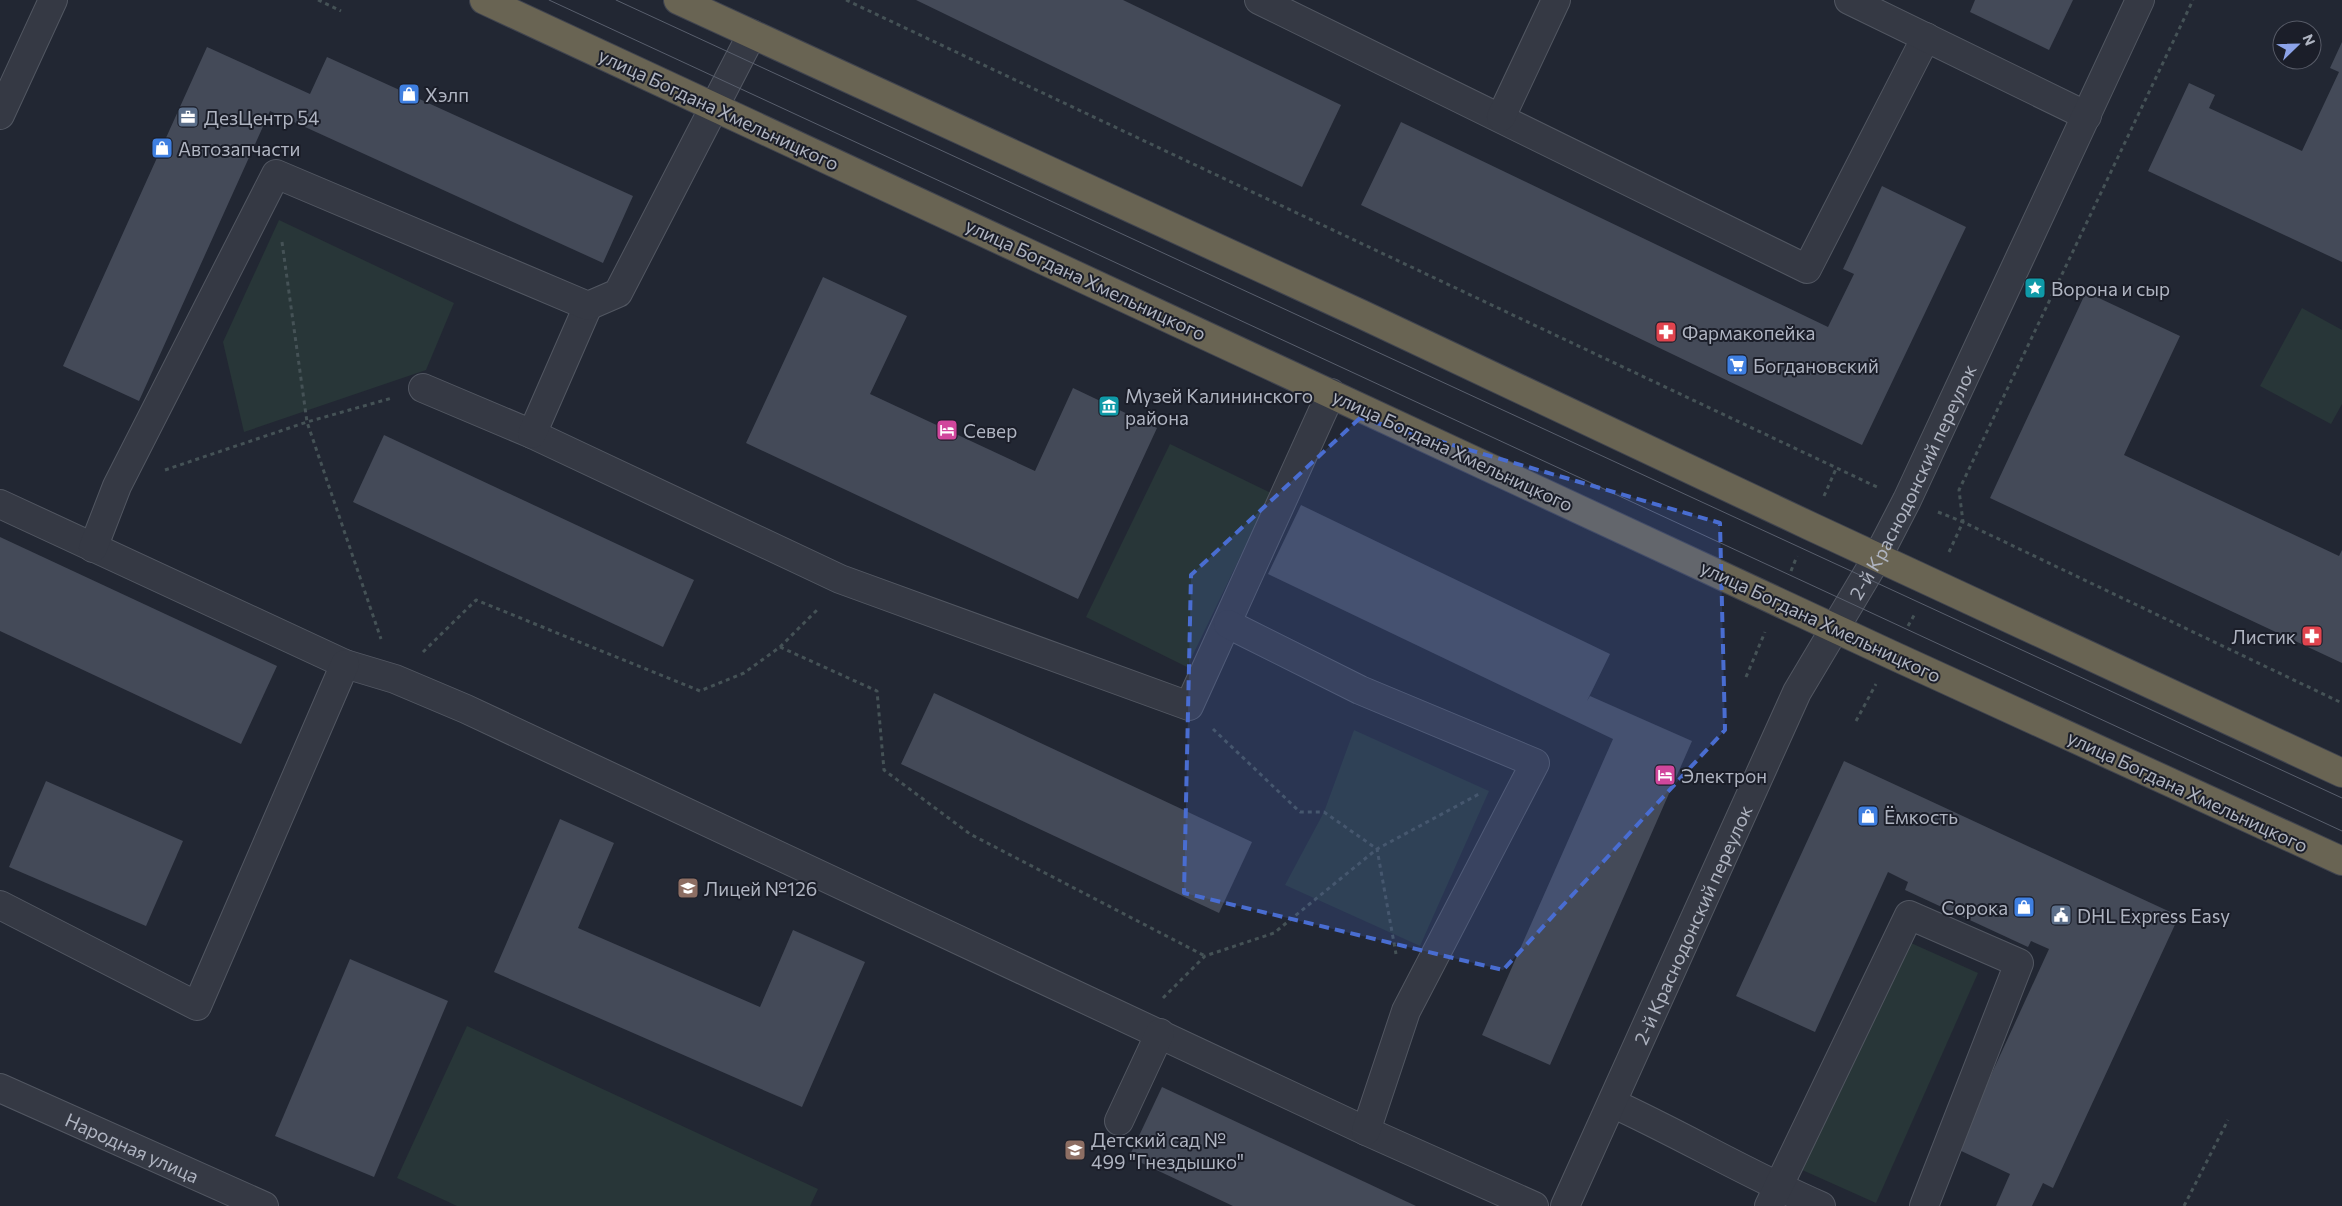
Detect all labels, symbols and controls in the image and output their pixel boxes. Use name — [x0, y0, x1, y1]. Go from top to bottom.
north arrow — [2272, 20, 2322, 70]
text: N — [2300, 32, 2319, 48]
street label: улица Богдана Хмельницкого — [595, 43, 843, 175]
shop icon: Хэлп — [397, 82, 421, 106]
place label: Хэлп — [425, 83, 469, 106]
office icon: ДезЦентр 54 — [176, 105, 200, 129]
place label: ДезЦентр 54 — [204, 106, 319, 129]
shop icon: Автозапчасти — [150, 136, 174, 160]
place label: Автозапчасти — [178, 137, 300, 160]
street label: улица Богдана Хмельницкого — [962, 213, 1210, 345]
place icon: Ворона и сыр — [2023, 276, 2047, 300]
place label: Ворона и сыр — [2051, 277, 2170, 300]
pharmacy icon: Фармакопейка — [1654, 320, 1678, 344]
place label: Фармакопейка — [1682, 321, 1815, 344]
supermarket icon: Богдановский — [1725, 353, 1749, 377]
place label: Богдановский — [1753, 354, 1879, 377]
street label: 2-й Краснодонский переулок — [1843, 360, 1980, 603]
place label: Музей Калининского района — [1125, 384, 1313, 429]
street label: улица Богдана Хмельницкого — [1329, 384, 1577, 516]
museum icon: Музей Калининского района — [1097, 394, 1121, 418]
hotel icon: Север — [935, 418, 959, 442]
place label: Север — [963, 419, 1017, 442]
street label: улица Богдана Хмельницкого — [1697, 555, 1945, 687]
pharmacy icon: Листик — [2300, 624, 2324, 648]
place label: Листик — [2231, 625, 2296, 648]
street label: улица Богдана Хмельницкого — [2064, 725, 2312, 857]
hotel icon: Электрон — [1653, 763, 1677, 787]
place label: Электрон — [1681, 764, 1767, 787]
street label: 2-й Краснодонский переулок — [1628, 801, 1756, 1048]
shop icon: Ёмкость — [1856, 804, 1880, 828]
place label: Ёмкость — [1884, 805, 1958, 828]
school or university icon: Лицей №126 — [676, 876, 700, 900]
place label: Лицей №126 — [704, 877, 817, 900]
shop icon: Сорока — [2012, 895, 2036, 919]
place label: Сорока — [1941, 896, 2008, 919]
public building icon: DHL Express Easy — [2049, 903, 2073, 927]
place label: DHL Express Easy — [2077, 904, 2230, 927]
street label: Народная улица — [62, 1107, 203, 1187]
place label: Детский сад № 499 "Гнездышко" — [1091, 1128, 1244, 1173]
school or university icon: Детский сад № 499 "Гнездышко" — [1063, 1138, 1087, 1162]

